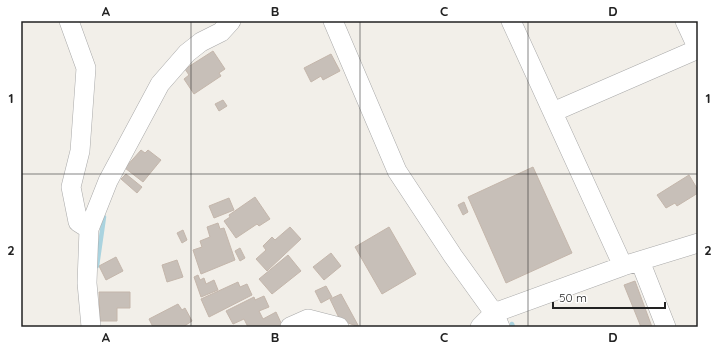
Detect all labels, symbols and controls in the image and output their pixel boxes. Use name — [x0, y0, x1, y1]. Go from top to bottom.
text: A — [102, 3, 111, 19]
text: B — [271, 3, 279, 19]
text: C — [440, 3, 448, 19]
text: D — [608, 3, 618, 19]
text: 1 — [8, 90, 14, 106]
text: 1 — [705, 90, 711, 106]
text: 2 — [7, 242, 15, 258]
text: 2 — [704, 242, 712, 258]
scale bar — [553, 284, 665, 310]
text: 50 m — [559, 290, 587, 305]
text: A — [102, 329, 111, 345]
text: B — [271, 329, 279, 345]
text: C — [440, 329, 448, 345]
text: D — [608, 329, 618, 345]

